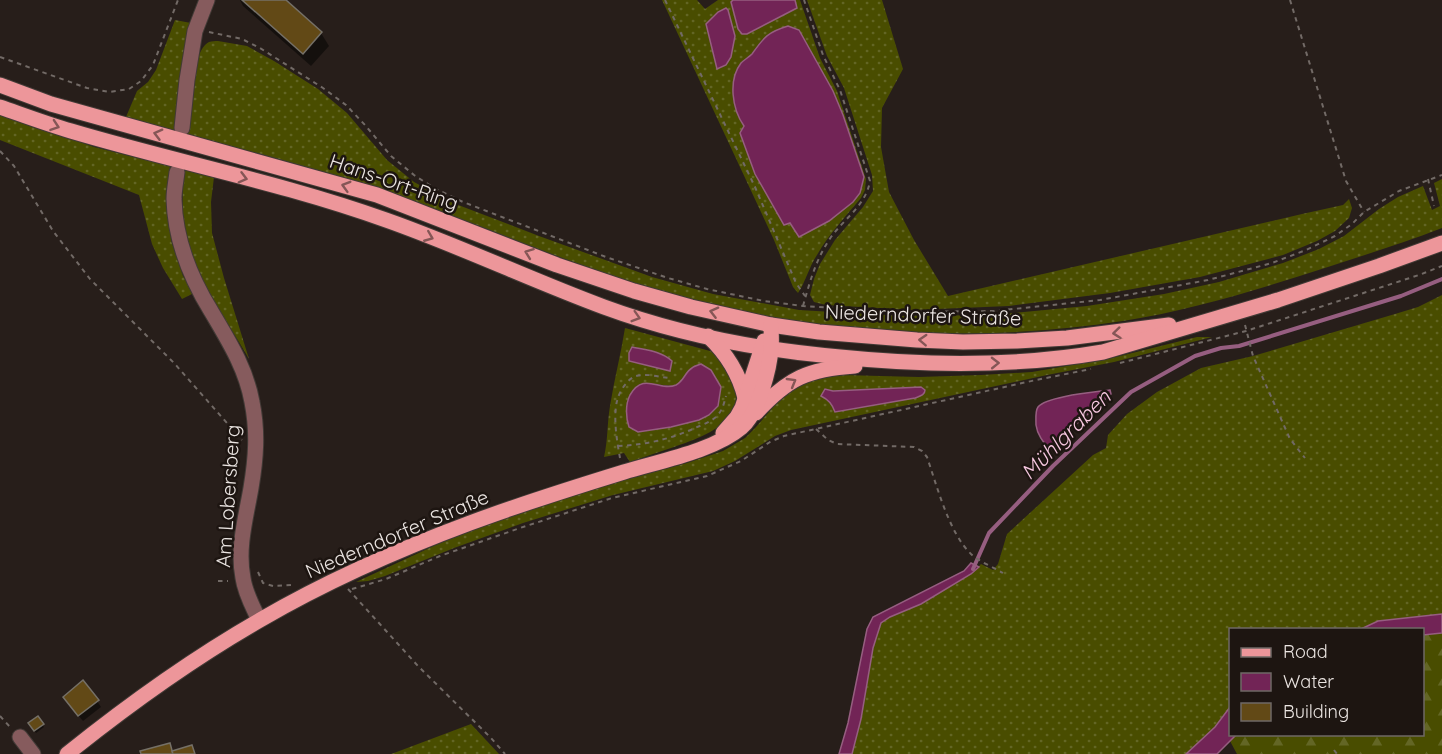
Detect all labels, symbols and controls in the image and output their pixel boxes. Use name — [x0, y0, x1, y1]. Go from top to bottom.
one-way arrow — [49, 118, 60, 131]
one-way arrow — [153, 128, 163, 141]
street label: Hans-Ort-Ring — [326, 148, 462, 215]
one-way arrow — [237, 171, 248, 183]
one-way arrow — [341, 181, 352, 193]
one-way arrow — [423, 230, 434, 242]
one-way arrow — [524, 248, 534, 261]
street label: Niederndorfer Straße — [824, 299, 1022, 330]
one-way arrow — [710, 307, 720, 320]
one-way arrow — [631, 310, 641, 322]
one-way arrow — [1113, 326, 1122, 339]
one-way arrow — [918, 334, 927, 347]
one-way arrow — [990, 357, 999, 369]
one-way arrow — [786, 378, 796, 389]
water label: Mühlgraben — [1015, 383, 1116, 485]
street label: Am Lobersberg — [210, 424, 245, 568]
street label: Niederndorfer Straße — [301, 484, 492, 583]
legend — [1229, 628, 1424, 736]
text: Road — [1283, 640, 1328, 663]
text: Water — [1283, 670, 1334, 693]
text: Building — [1283, 700, 1349, 723]

